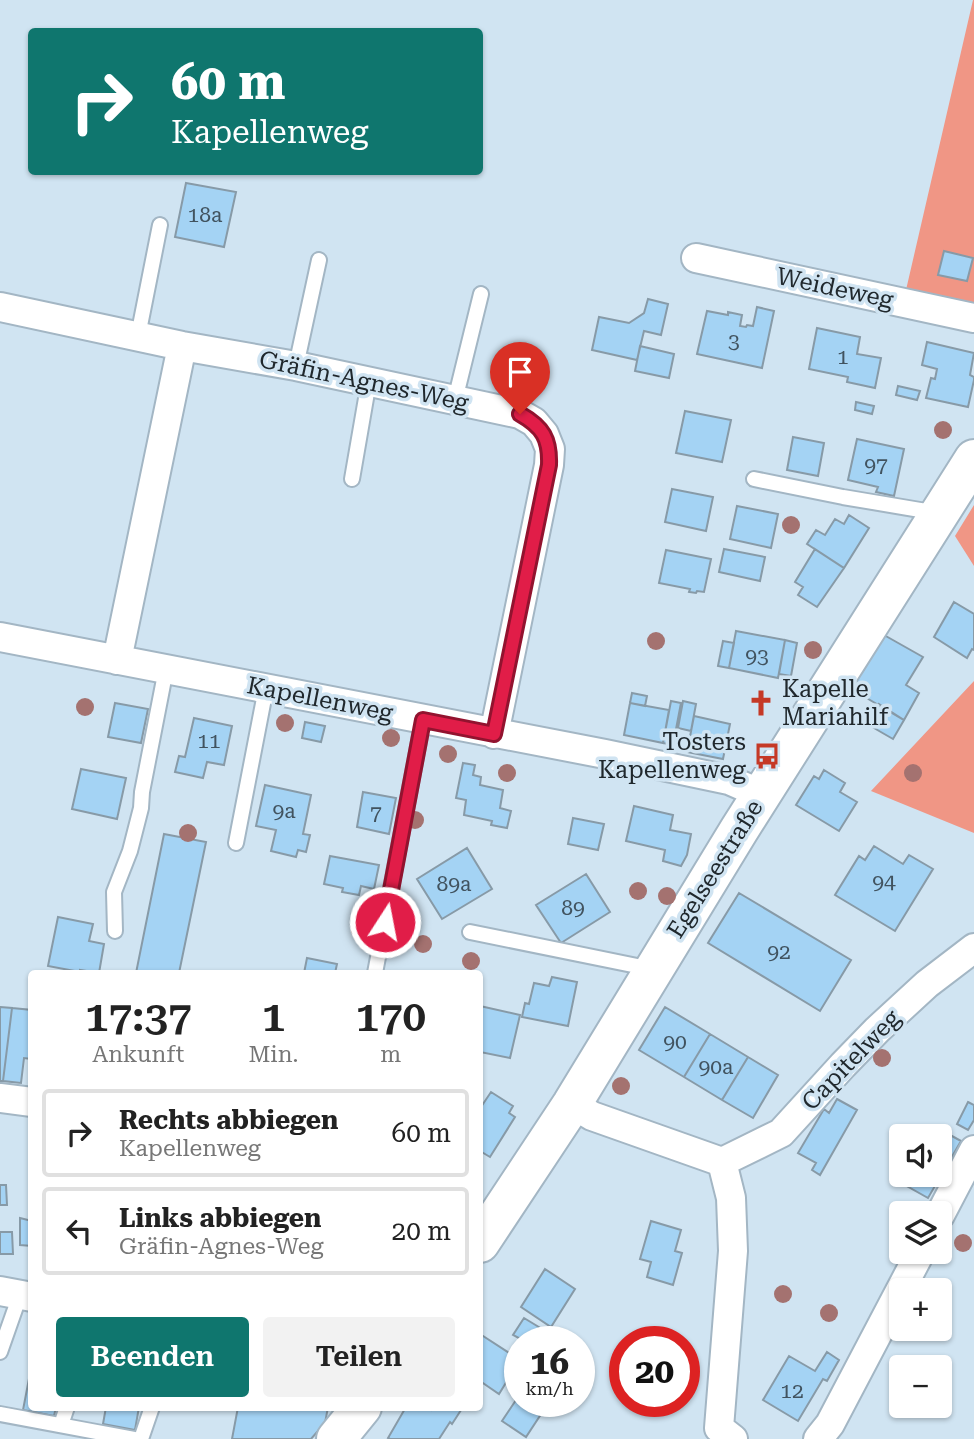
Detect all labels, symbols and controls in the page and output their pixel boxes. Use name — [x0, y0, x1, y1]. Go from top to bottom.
text: 60 m — [171, 54, 286, 111]
icon: right — [56, 56, 147, 147]
text: Kapellenweg — [171, 113, 368, 151]
house number: 18a — [188, 203, 223, 227]
street label: Weideweg — [774, 262, 896, 314]
house number: 3 — [728, 329, 740, 353]
pin — [490, 342, 550, 414]
street label: Gräfin-Agnes-Weg — [257, 345, 472, 417]
house number: 1 — [837, 345, 849, 369]
icon: arrive — [501, 353, 539, 391]
house number: 97 — [864, 453, 888, 477]
house number: 93 — [745, 644, 769, 668]
street label: Kapellenweg — [245, 671, 396, 727]
place label: Kapelle Mariahilf — [782, 675, 889, 731]
church icon: Kapelle Mariahilf — [746, 688, 776, 718]
place label: Tosters Kapellenweg — [598, 728, 746, 784]
house number: 11 — [197, 729, 221, 753]
bus stop icon: Tosters Kapellenweg — [752, 741, 782, 771]
street label: Egelseestraße — [661, 795, 769, 943]
house number: 9a — [272, 799, 296, 823]
house number: 7 — [370, 801, 382, 825]
house number: 94 — [872, 870, 896, 894]
house number: 89a — [437, 872, 472, 896]
position arrow — [348, 885, 422, 959]
house number: 89 — [561, 896, 585, 920]
house number: 92 — [767, 940, 791, 964]
text: 17:37 — [85, 992, 191, 1041]
text: 1 — [262, 992, 285, 1041]
text: 170 — [355, 992, 426, 1041]
street label: Capitelweg — [796, 1004, 906, 1116]
house number: 90 — [663, 1030, 687, 1054]
text: Ankunft — [92, 1041, 184, 1068]
text: Min. — [248, 1041, 298, 1068]
text: m — [380, 1041, 401, 1068]
house number: 90a — [699, 1055, 734, 1079]
text: Rechts abbiegen — [119, 1105, 338, 1135]
icon: right — [60, 1114, 98, 1152]
text: 60 m — [392, 1118, 451, 1148]
map controls — [889, 1124, 952, 1418]
button: sound — [889, 1124, 952, 1187]
text: Kapellenweg — [119, 1135, 261, 1162]
button: layers — [889, 1201, 952, 1264]
text: Links abbiegen — [119, 1203, 322, 1233]
icon: left — [60, 1212, 98, 1250]
text: 20 m — [392, 1216, 451, 1246]
text: Gräfin-Agnes-Weg — [119, 1233, 323, 1260]
button: + — [889, 1278, 952, 1341]
button: Beenden — [56, 1317, 249, 1397]
button: Teilen — [263, 1317, 455, 1397]
speed limit sign: 20 — [609, 1326, 700, 1417]
text: 16 — [530, 1342, 569, 1383]
button: − — [889, 1355, 952, 1418]
text: km/h — [525, 1378, 574, 1399]
house number: 12 — [780, 1379, 804, 1403]

